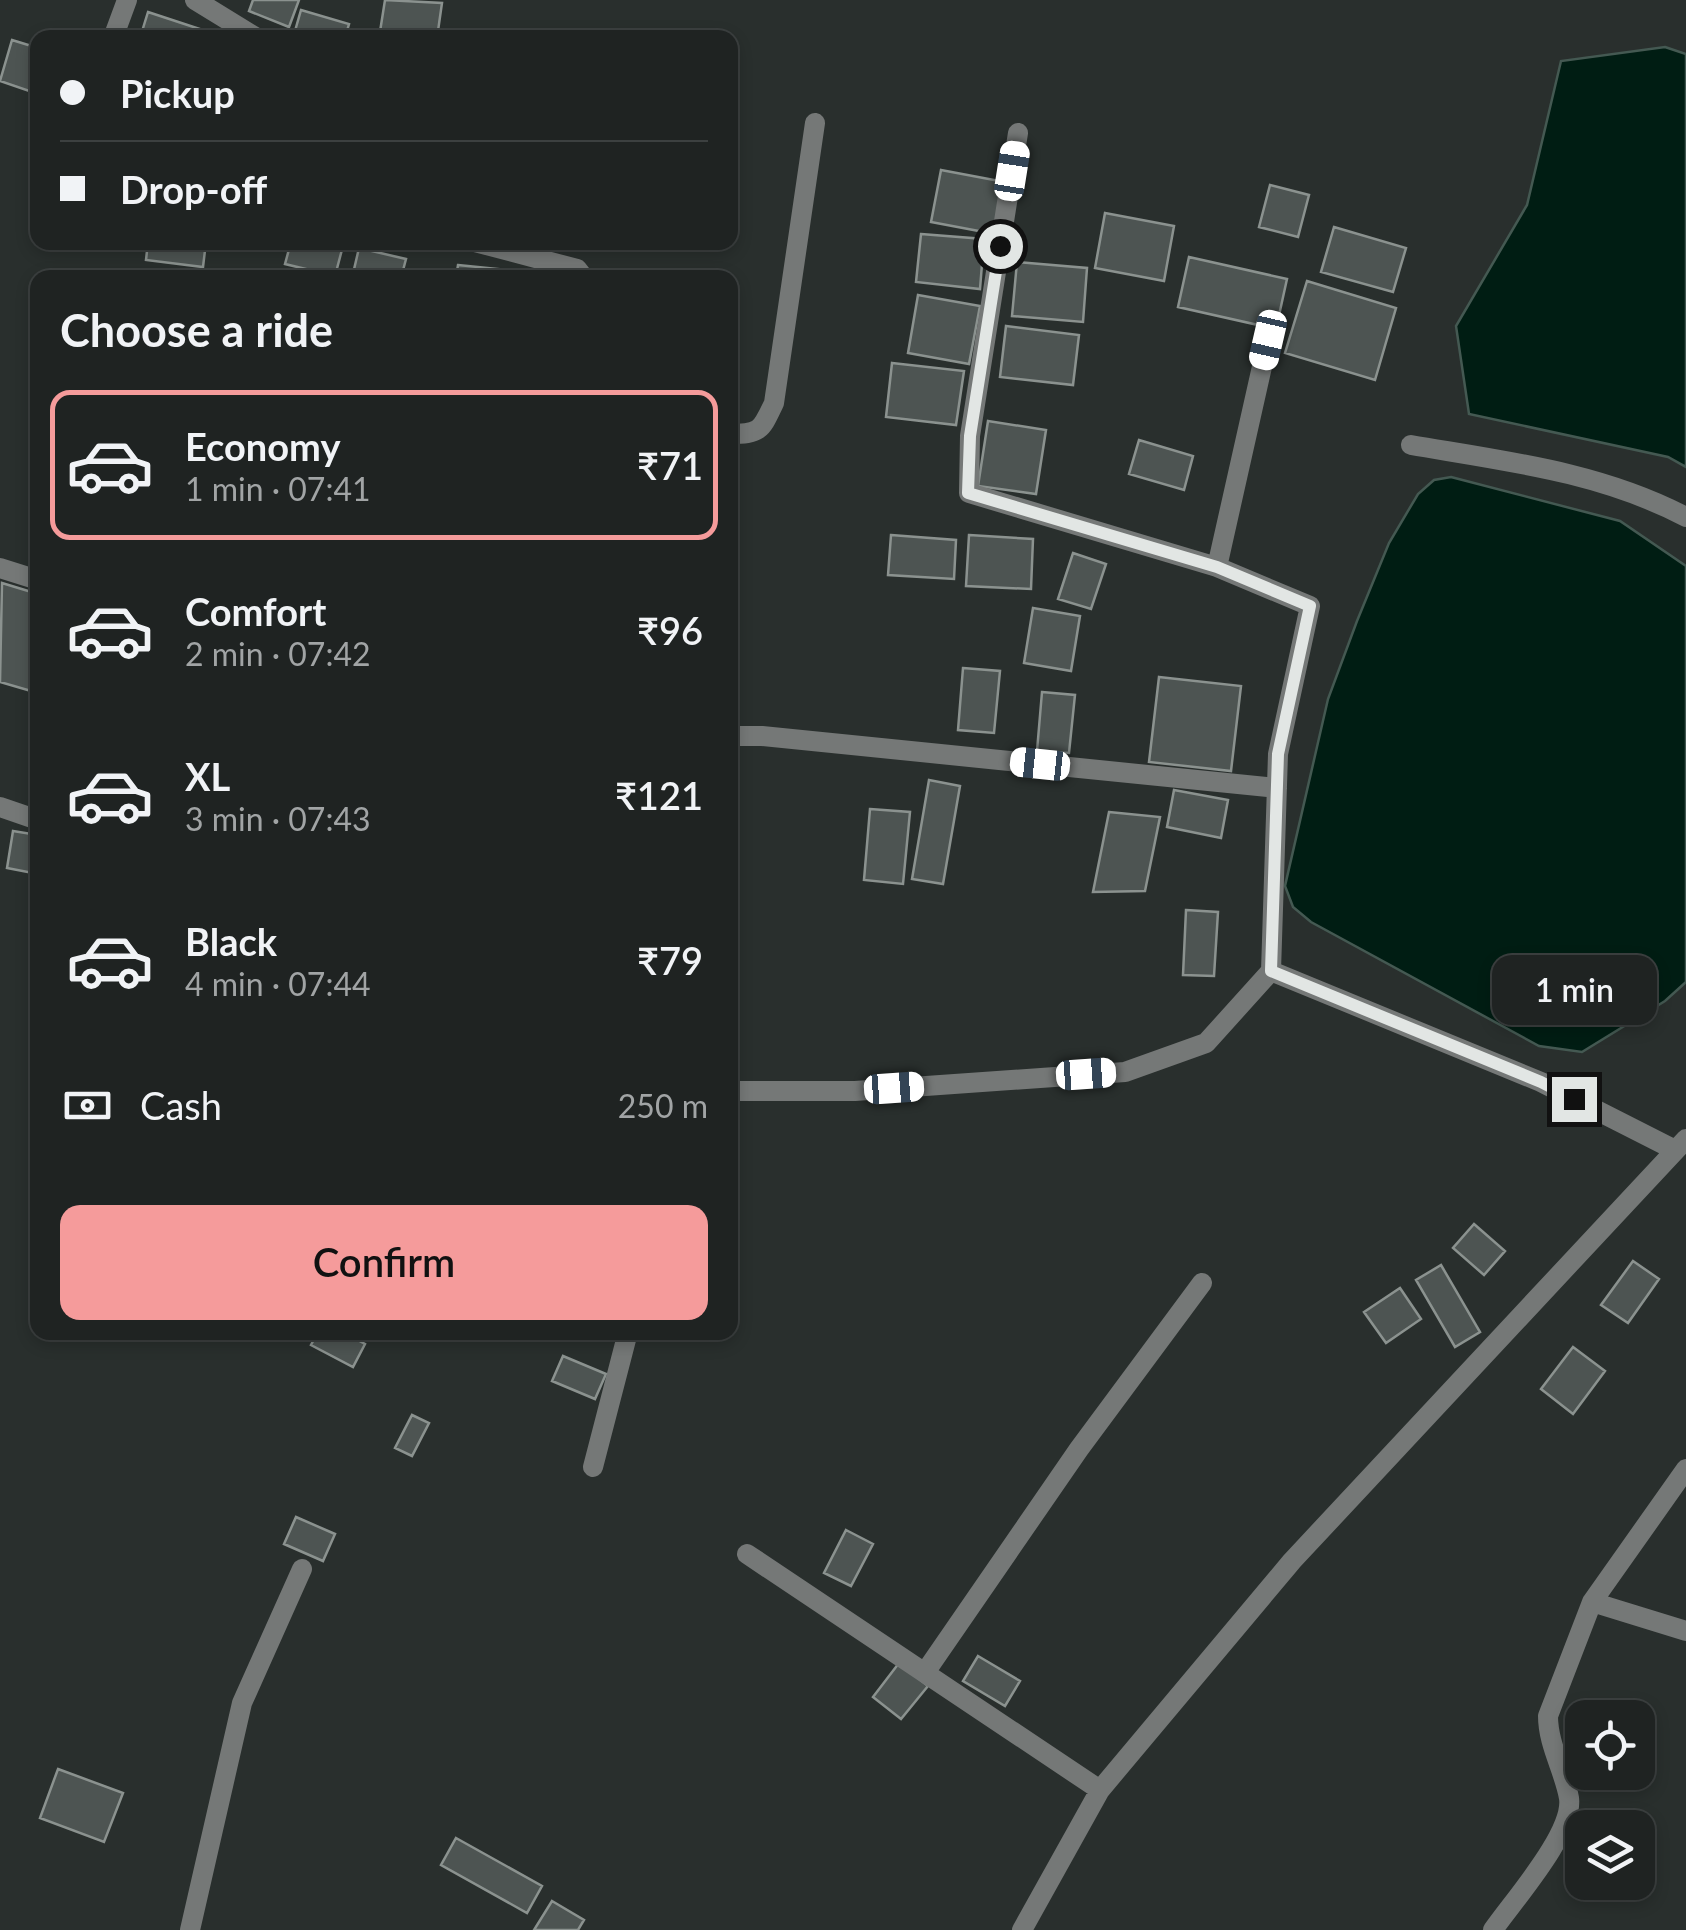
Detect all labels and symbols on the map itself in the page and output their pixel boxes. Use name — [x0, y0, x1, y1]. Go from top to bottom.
car — [992, 139, 1032, 203]
route start — [978, 224, 1023, 269]
car — [1247, 307, 1289, 373]
car — [1009, 746, 1071, 782]
callout: 1 min — [1492, 954, 1656, 1024]
car — [1055, 1057, 1117, 1091]
car — [863, 1071, 925, 1105]
route end — [1552, 1077, 1597, 1122]

